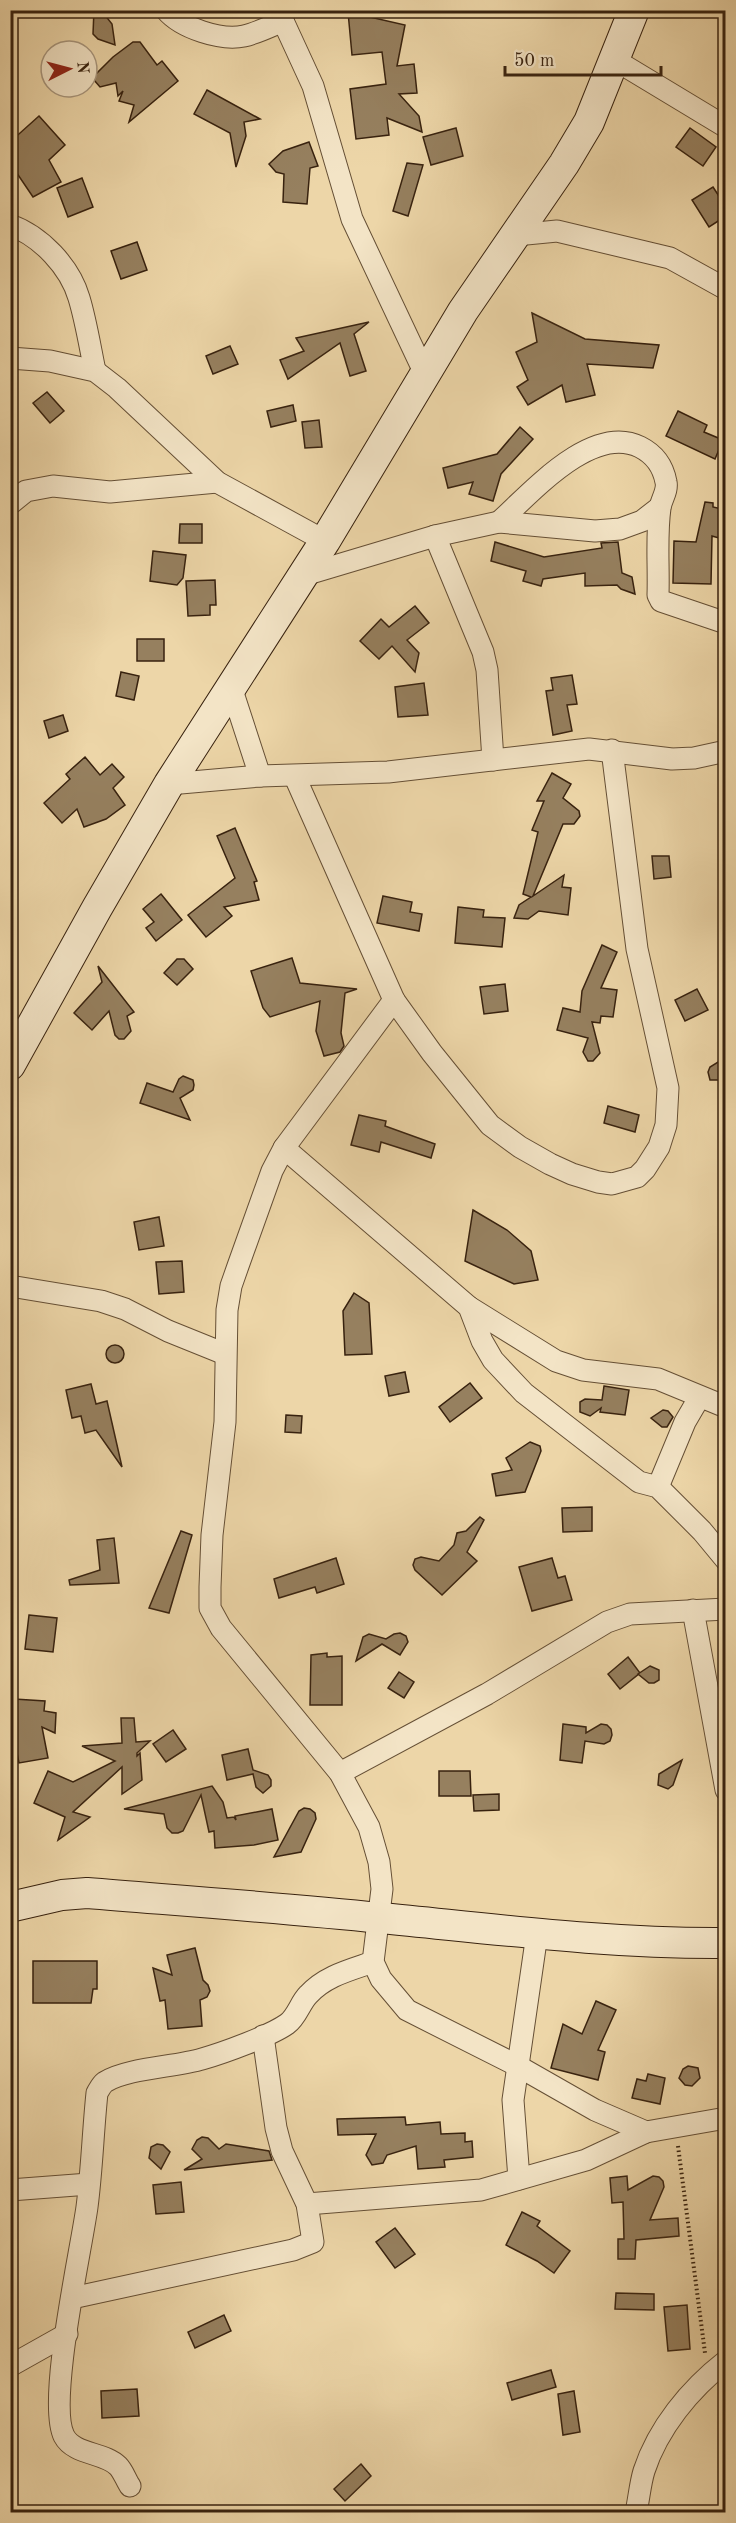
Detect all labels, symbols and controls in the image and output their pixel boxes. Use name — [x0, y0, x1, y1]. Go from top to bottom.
north arrow — [39, 39, 99, 99]
scale bar — [505, 39, 661, 77]
text: 50 m — [514, 52, 554, 70]
text: N — [73, 61, 91, 75]

